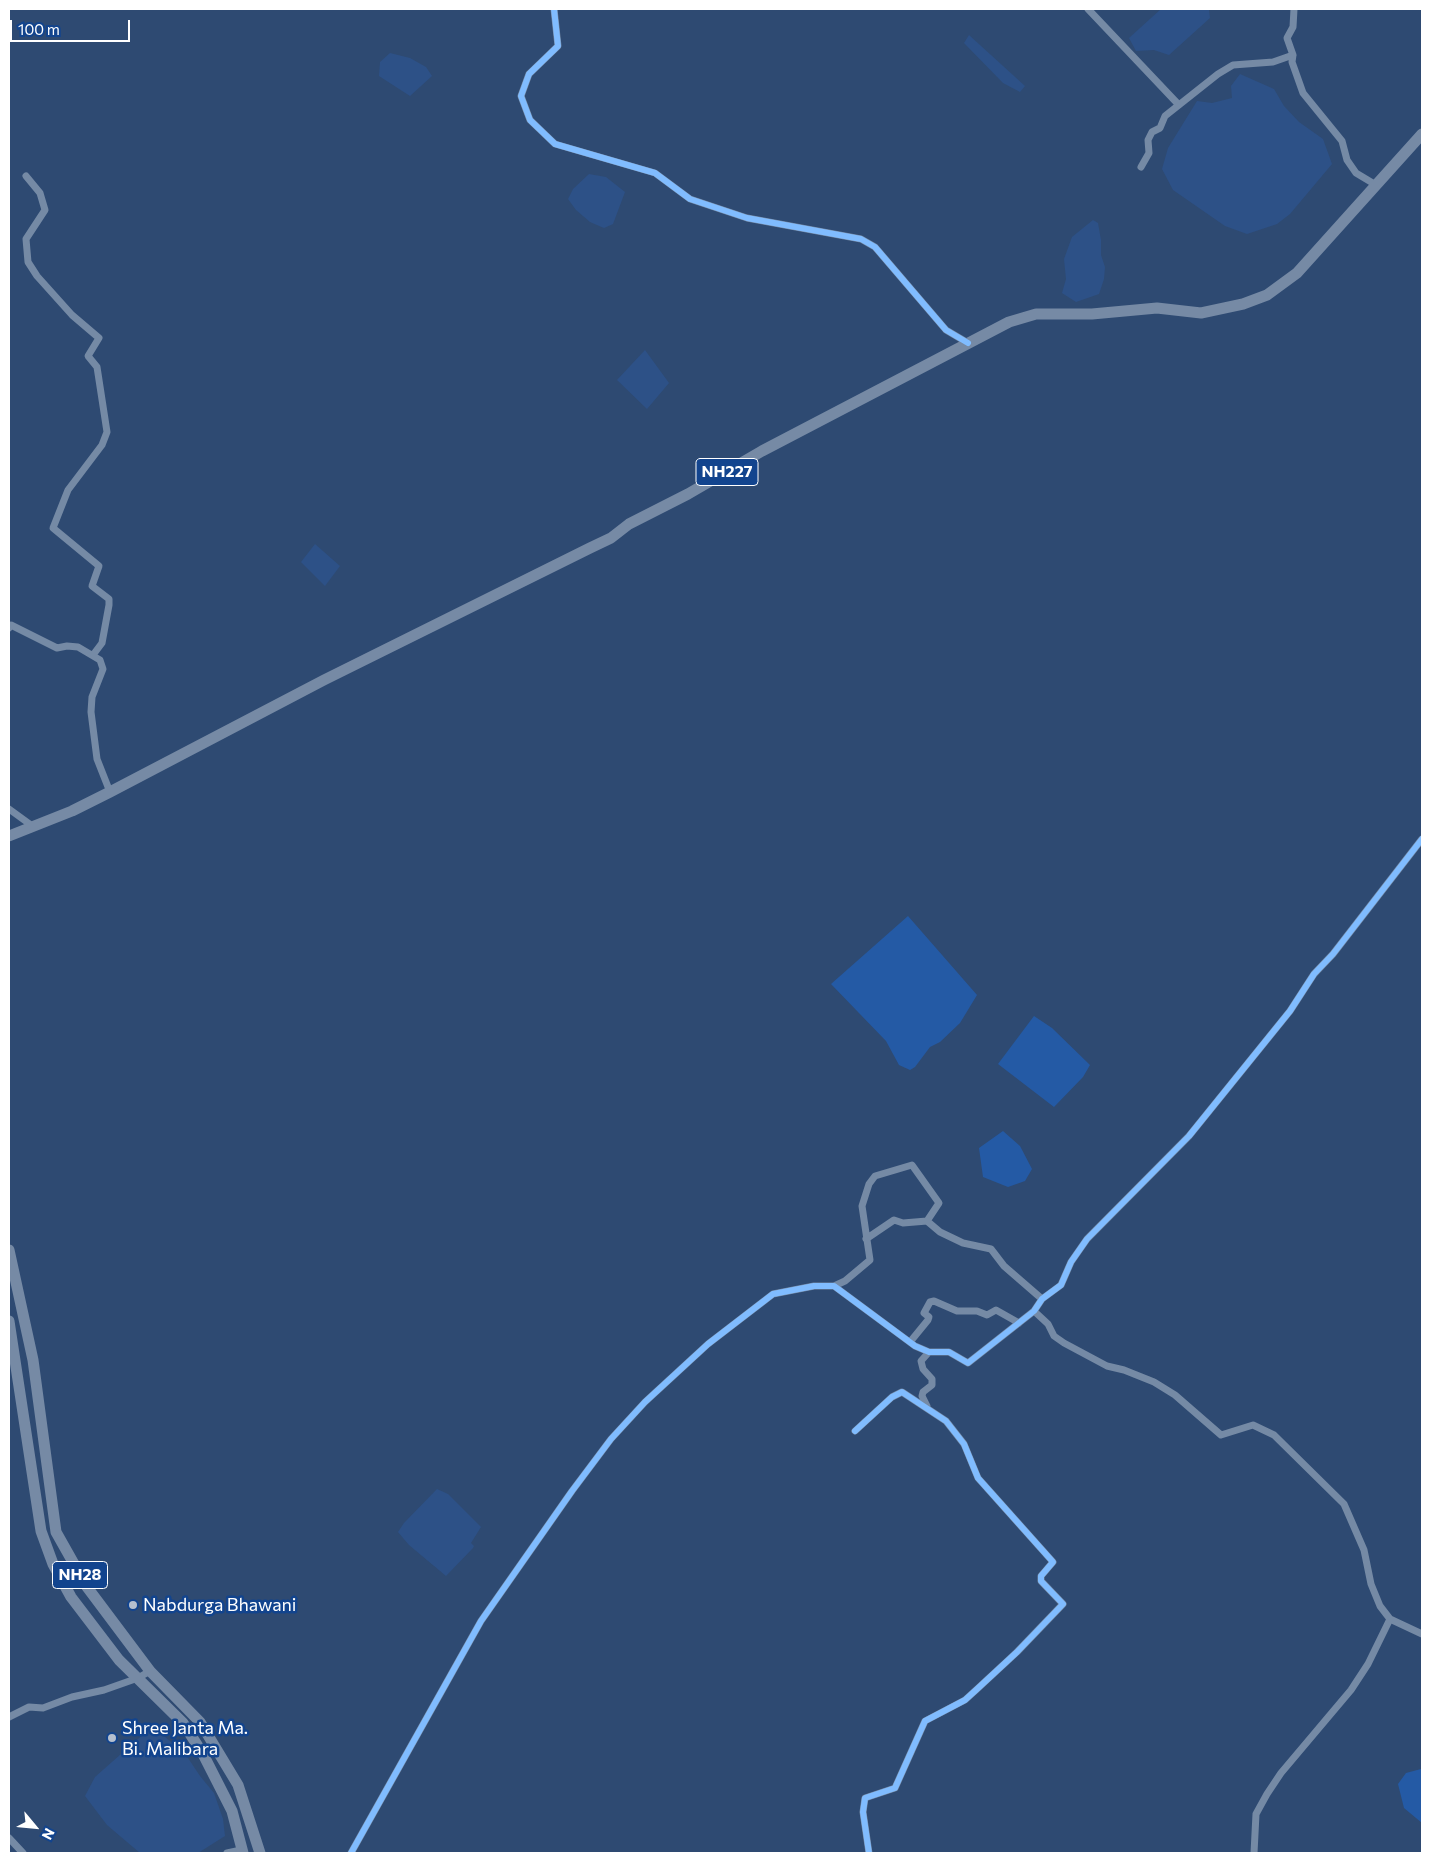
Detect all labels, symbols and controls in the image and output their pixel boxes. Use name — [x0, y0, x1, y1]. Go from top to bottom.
scale bar — [12, 10, 132, 42]
text: 100 m — [18, 20, 60, 38]
road number: NH227 — [696, 458, 758, 486]
road number: NH28 — [52, 1562, 108, 1588]
place label: Nabdurga Bhawani — [143, 1594, 296, 1616]
marker: Nabdurga Bhawani — [127, 1599, 139, 1611]
place label: Shree Janta Ma. Bi. Malibara — [122, 1717, 248, 1760]
marker: Shree Janta Ma. Bi. Malibara — [106, 1732, 118, 1744]
north arrow — [10, 1802, 60, 1852]
text: N — [39, 1826, 59, 1843]

